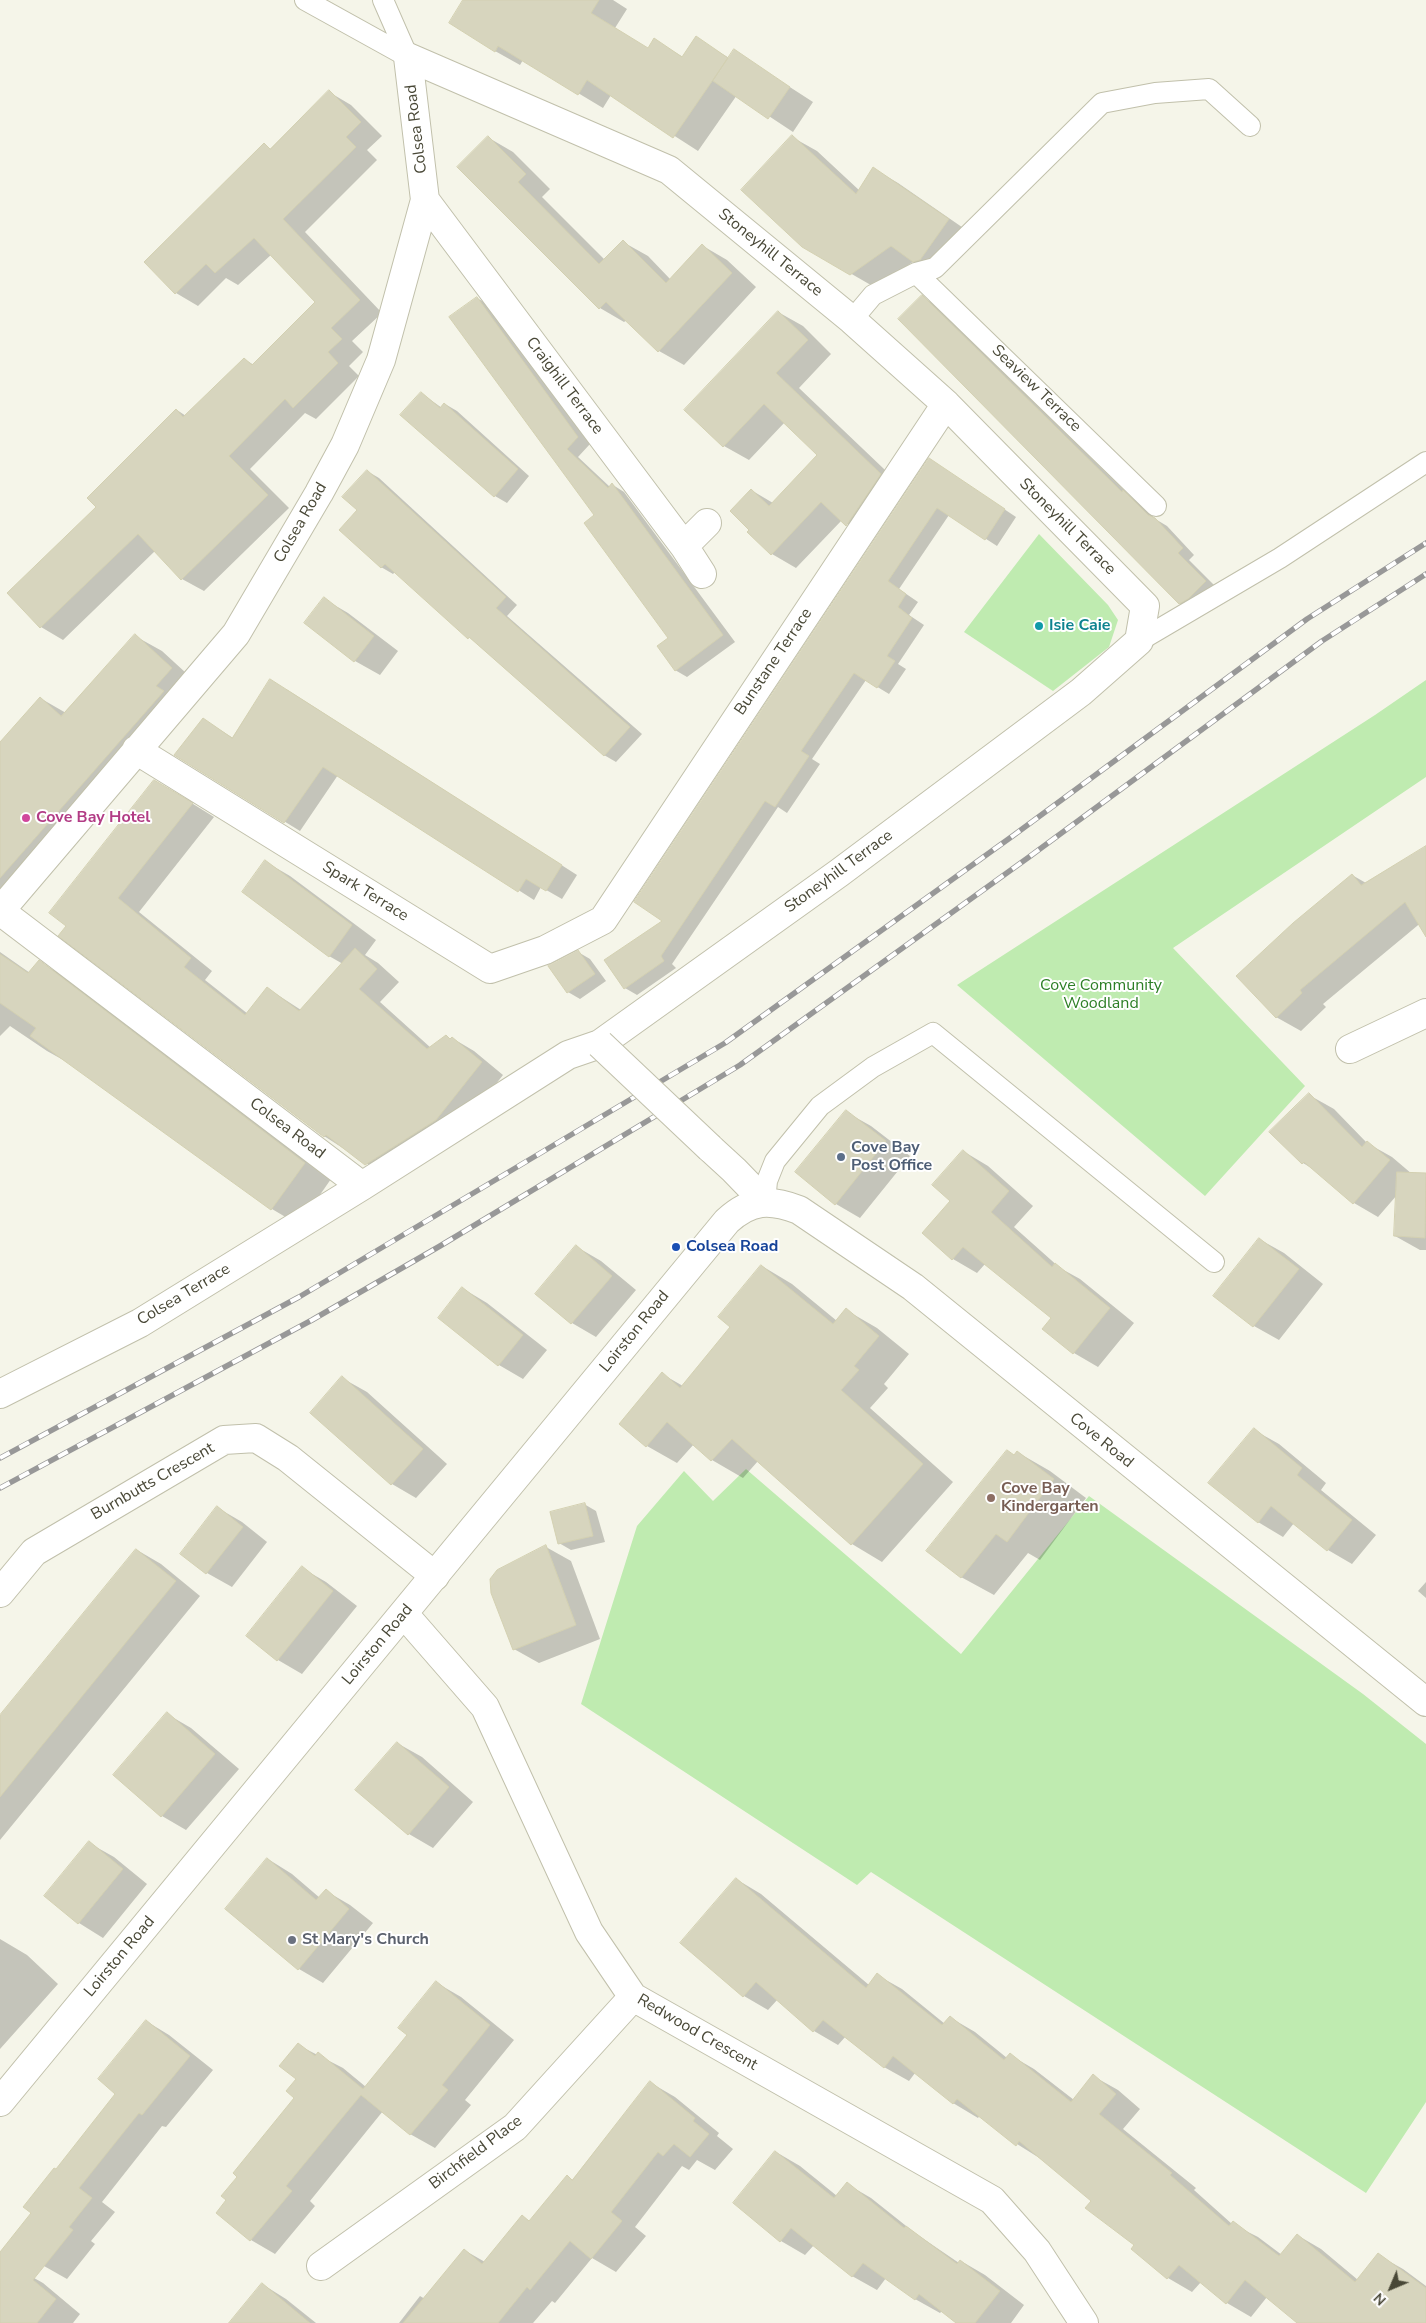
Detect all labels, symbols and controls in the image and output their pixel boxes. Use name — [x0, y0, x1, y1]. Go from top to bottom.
street label: Colsea Road — [402, 83, 432, 175]
street label: Stoneyhill Terrace — [714, 205, 826, 301]
street label: Craighill Terrace — [521, 334, 607, 438]
street label: Seaview Terrace — [987, 341, 1085, 437]
street label: Stoneyhill Terrace — [1015, 475, 1119, 579]
street label: Colsea Road — [270, 479, 332, 567]
street label: Bunstane Terrace — [731, 605, 817, 719]
place label: Isie Caie — [1049, 616, 1110, 636]
marker: Isie Caie — [1033, 620, 1045, 632]
place label: Cove Bay Hotel — [36, 808, 150, 828]
marker: Cove Bay Hotel — [20, 812, 32, 824]
street label: Stoneyhill Terrace — [781, 826, 897, 918]
street label: Spark Terrace — [318, 858, 412, 926]
park label: Cove Community Woodland — [1040, 976, 1162, 1014]
street label: Colsea Road — [245, 1094, 329, 1164]
place label: Cove Bay Post Office — [851, 1138, 932, 1176]
marker: Cove Bay Post Office — [835, 1151, 847, 1163]
place label: Colsea Road — [686, 1237, 778, 1257]
marker: Colsea Road — [670, 1241, 682, 1253]
street label: Colsea Terrace — [134, 1260, 234, 1330]
street label: Loirston Road — [596, 1287, 674, 1377]
street label: Cove Road — [1065, 1409, 1137, 1473]
street label: Burnbutts Crescent — [88, 1439, 218, 1525]
place label: Cove Bay Kindergarten — [1001, 1479, 1099, 1517]
marker: Cove Bay Kindergarten — [985, 1492, 997, 1504]
street label: Loirston Road — [339, 1601, 417, 1689]
street label: Loirston Road — [81, 1913, 159, 2001]
place label: St Mary's Church — [302, 1930, 429, 1950]
marker: St Mary's Church — [286, 1934, 298, 1946]
street label: Redwood Crescent — [633, 1991, 761, 2075]
street label: Birchfield Place — [426, 2112, 526, 2194]
north arrow — [1366, 2263, 1416, 2313]
text: N — [1370, 2289, 1390, 2309]

